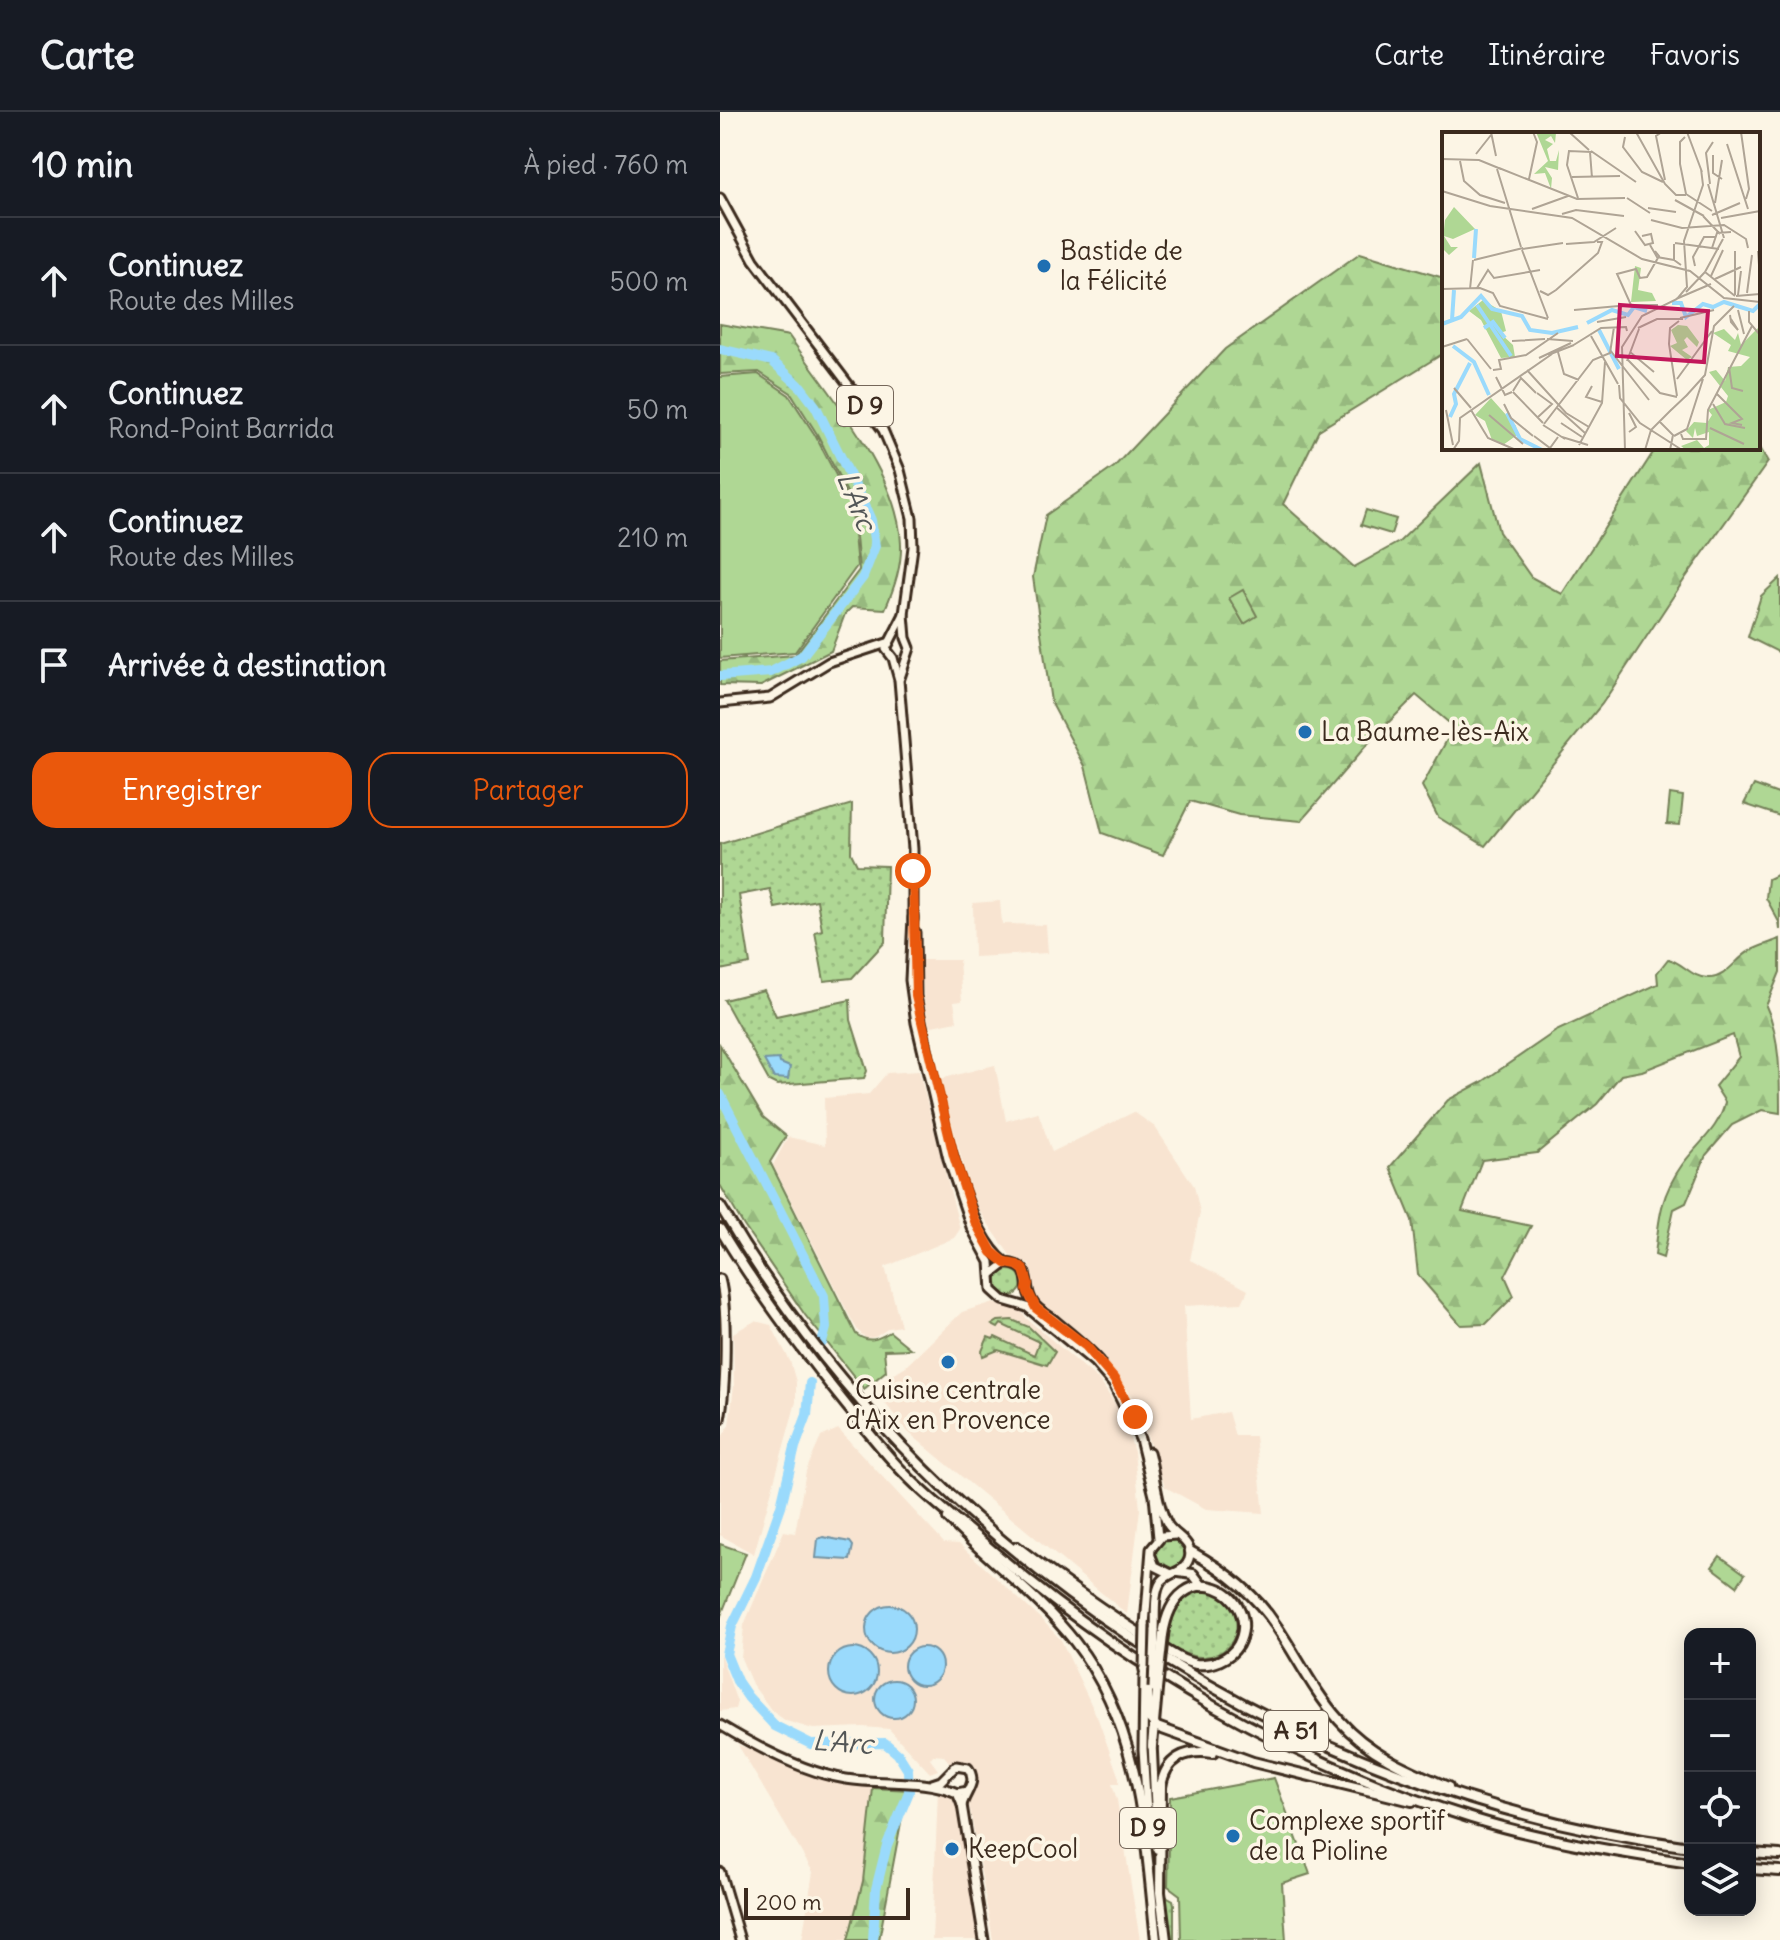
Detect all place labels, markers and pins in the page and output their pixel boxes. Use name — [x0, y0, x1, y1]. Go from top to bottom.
place label: Bastide de la Félicité — [1060, 234, 1183, 297]
marker: Bastide de la Félicité — [1035, 257, 1053, 275]
place label: La Baume-lès-Aix — [1321, 715, 1529, 748]
marker: La Baume-lès-Aix — [1296, 723, 1314, 741]
marker: Cuisine centrale d'Aix en Provence — [939, 1353, 957, 1371]
place label: Cuisine centrale d'Aix en Provence — [845, 1373, 1051, 1436]
place label: Complexe sportif de la Pioline — [1249, 1804, 1446, 1867]
marker: Complexe sportif de la Pioline — [1224, 1827, 1242, 1845]
place label: KeepCool — [968, 1832, 1078, 1865]
marker: KeepCool — [943, 1840, 961, 1858]

